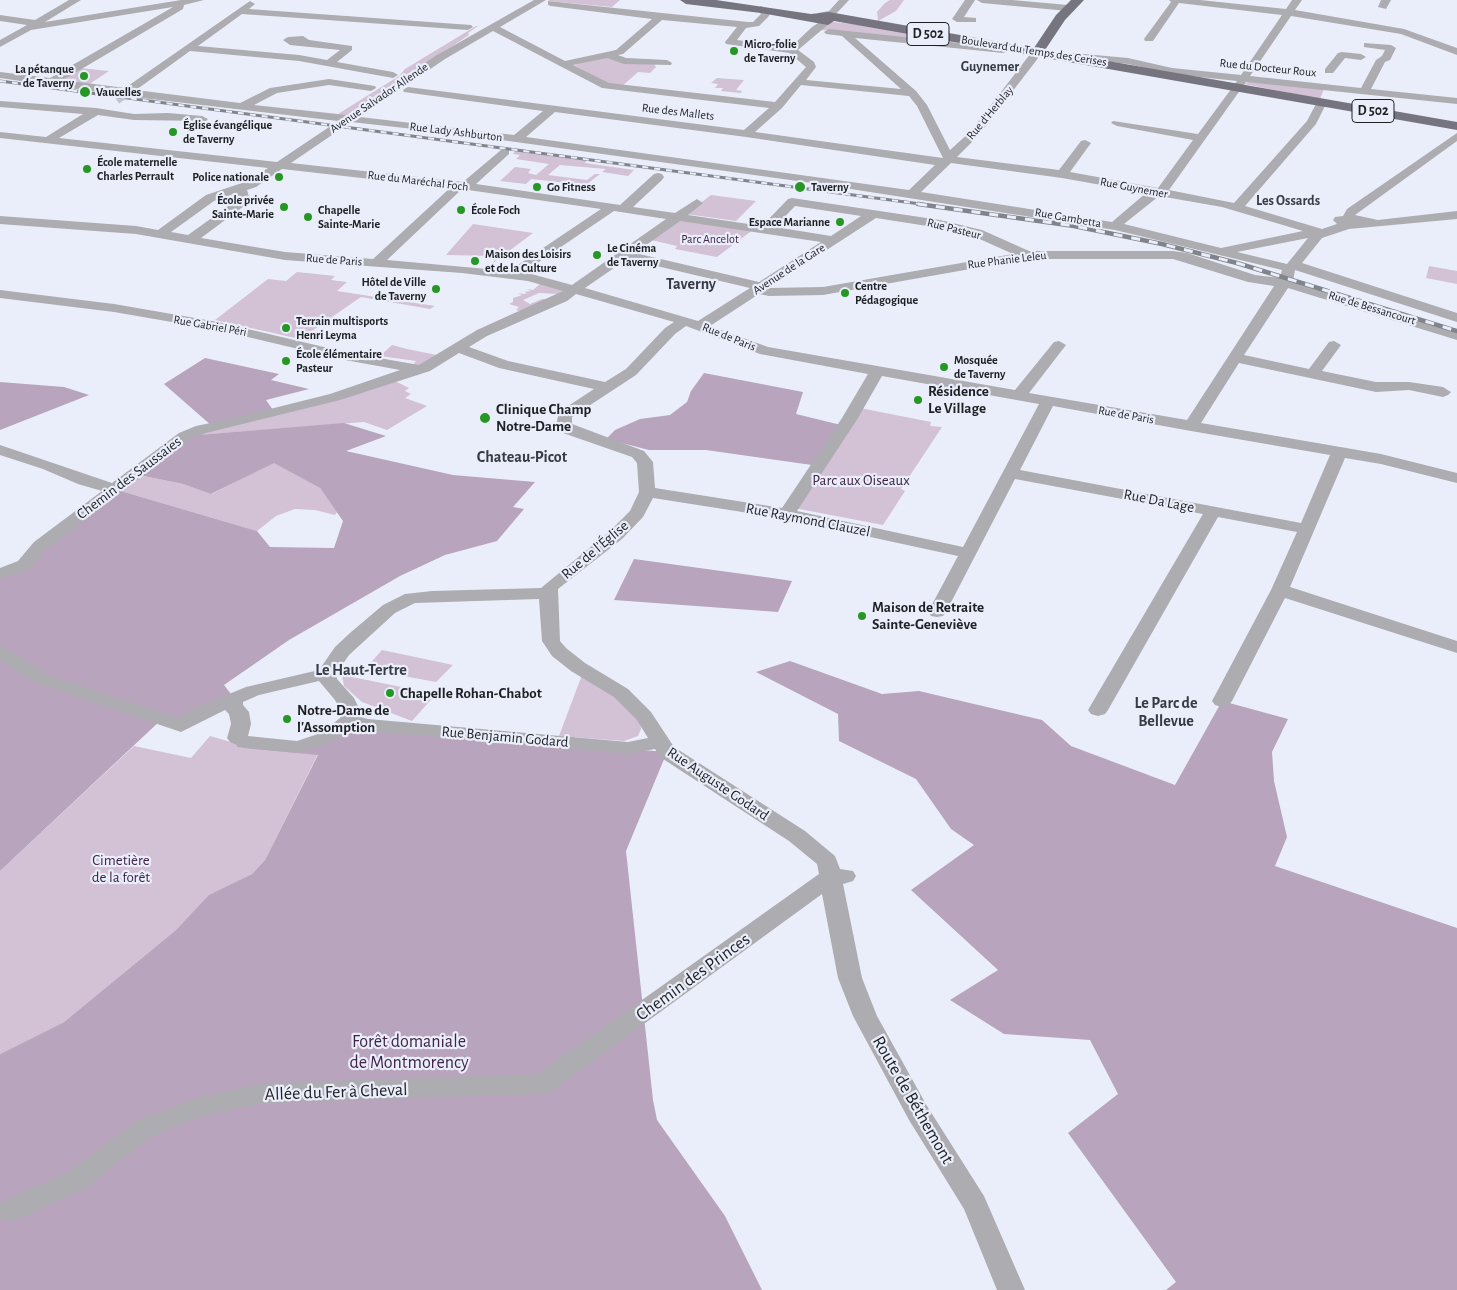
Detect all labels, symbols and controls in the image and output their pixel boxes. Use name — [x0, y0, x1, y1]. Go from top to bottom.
road number: D 502 — [907, 22, 949, 46]
street label: Boulevard du Temps des Cerises — [960, 32, 1108, 70]
place label: Micro-folie de Taverny — [744, 37, 797, 65]
marker: Micro-folie de Taverny — [728, 45, 740, 57]
street label: Rue du Docteur Roux — [1219, 56, 1317, 80]
district label: Guynemer — [961, 59, 1019, 75]
street label: Avenue Salvador Allende — [327, 60, 431, 136]
place label: La pétanque de Taverny — [15, 62, 74, 90]
marker: La pétanque de Taverny — [78, 70, 90, 82]
street label: Rue d'Herblay — [964, 83, 1016, 143]
marker: Vaucelles — [78, 85, 92, 99]
place label: Vaucelles — [96, 85, 141, 99]
street label: Rue des Mallets — [641, 100, 715, 124]
road number: D 502 — [1352, 100, 1394, 122]
place label: Église évangélique de Taverny — [183, 118, 272, 146]
street label: Rue Lady Ashburton — [409, 119, 503, 145]
marker: Église évangélique de Taverny — [167, 126, 179, 138]
place label: École maternelle Charles Perrault — [97, 155, 177, 183]
marker: École maternelle Charles Perrault — [81, 163, 93, 175]
street label: Rue du Maréchal Foch — [367, 168, 469, 194]
place label: Police nationale — [192, 170, 269, 184]
marker: Police nationale — [273, 171, 285, 183]
street label: Rue Guynemer — [1099, 174, 1169, 202]
place label: Go Fitness — [547, 180, 596, 194]
marker: Taverny — [793, 180, 807, 194]
place label: Taverny — [811, 180, 849, 194]
marker: Go Fitness — [531, 181, 543, 193]
place label: École privée Sainte-Marie — [212, 193, 274, 221]
district label: Les Ossards — [1256, 193, 1320, 209]
marker: École privée Sainte-Marie — [278, 201, 290, 213]
place label: Chapelle Sainte-Marie — [318, 203, 380, 231]
place label: École Foch — [471, 203, 520, 217]
marker: École Foch — [455, 204, 467, 216]
street label: Rue Gambetta — [1034, 205, 1102, 231]
marker: Chapelle Sainte-Marie — [302, 211, 314, 223]
place label: Espace Marianne — [749, 215, 830, 229]
street label: Rue Pasteur — [926, 215, 982, 243]
marker: Espace Marianne — [834, 216, 846, 228]
park label: Parc Ancelot — [681, 232, 739, 246]
street label: Avenue de la Gare — [750, 240, 828, 298]
place label: Le Cinéma de Taverny — [607, 241, 658, 269]
place label: Maison des Loisirs et de la Culture — [485, 247, 571, 275]
street label: Rue Phanie Leleu — [967, 248, 1047, 272]
marker: Le Cinéma de Taverny — [591, 249, 603, 261]
street label: Rue de Paris — [305, 251, 363, 269]
marker: Maison des Loisirs et de la Culture — [469, 255, 481, 267]
district label: Taverny — [666, 274, 716, 294]
place label: Hôtel de Ville de Taverny — [361, 275, 426, 303]
place label: Centre Pédagogique — [855, 279, 918, 307]
marker: Hôtel de Ville de Taverny — [430, 283, 442, 295]
marker: Centre Pédagogique — [839, 287, 851, 299]
street label: Rue de Bessancourt — [1327, 288, 1417, 328]
street label: Rue Gabriel Péri — [172, 312, 248, 340]
place label: Terrain multisports Henri Leyma — [296, 314, 388, 342]
street label: Rue de Paris — [700, 320, 758, 354]
marker: Terrain multisports Henri Leyma — [280, 322, 292, 334]
place label: École élémentaire Pasteur — [296, 347, 382, 375]
place label: Mosquée de Taverny — [954, 353, 1005, 381]
marker: École élémentaire Pasteur — [280, 355, 292, 367]
marker: Mosquée de Taverny — [938, 361, 950, 373]
place label: Résidence Le Village — [928, 382, 989, 417]
marker: Résidence Le Village — [912, 394, 924, 406]
place label: Clinique Champ Notre-Dame — [496, 400, 591, 435]
street label: Rue de Paris — [1097, 403, 1155, 427]
marker: Clinique Champ Notre-Dame — [478, 411, 492, 425]
street label: Chemin des Saussaies — [73, 433, 185, 523]
district label: Chateau-Picot — [477, 447, 567, 467]
park label: Parc aux Oiseaux — [812, 471, 910, 489]
street label: Rue Da Lage — [1122, 485, 1196, 517]
street label: Rue Raymond Clauzel — [744, 499, 872, 541]
street label: Rue de l'Église — [558, 517, 632, 583]
place label: Maison de Retraite Sainte-Geneviève — [872, 598, 984, 633]
marker: Maison de Retraite Sainte-Geneviève — [856, 610, 868, 622]
district label: Le Haut-Tertre — [315, 660, 407, 680]
place label: Chapelle Rohan-Chabot — [400, 684, 542, 702]
marker: Chapelle Rohan-Chabot — [384, 687, 396, 699]
district label: Le Parc de Bellevue — [1135, 693, 1197, 731]
place label: Notre-Dame de l'Assomption — [297, 701, 389, 736]
marker: Notre-Dame de l'Assomption — [281, 713, 293, 725]
street label: Rue Benjamin Godard — [441, 722, 569, 752]
street label: Rue Auguste Godard — [664, 743, 772, 825]
park label: Cimetière de la forêt — [92, 851, 150, 886]
street label: Chemin des Princes — [632, 928, 754, 1026]
park label: Forêt domaniale de Montmorency — [349, 1031, 469, 1074]
street label: Route de Béthemont — [868, 1032, 958, 1168]
street label: Allée du Fer à Cheval — [264, 1079, 408, 1105]

